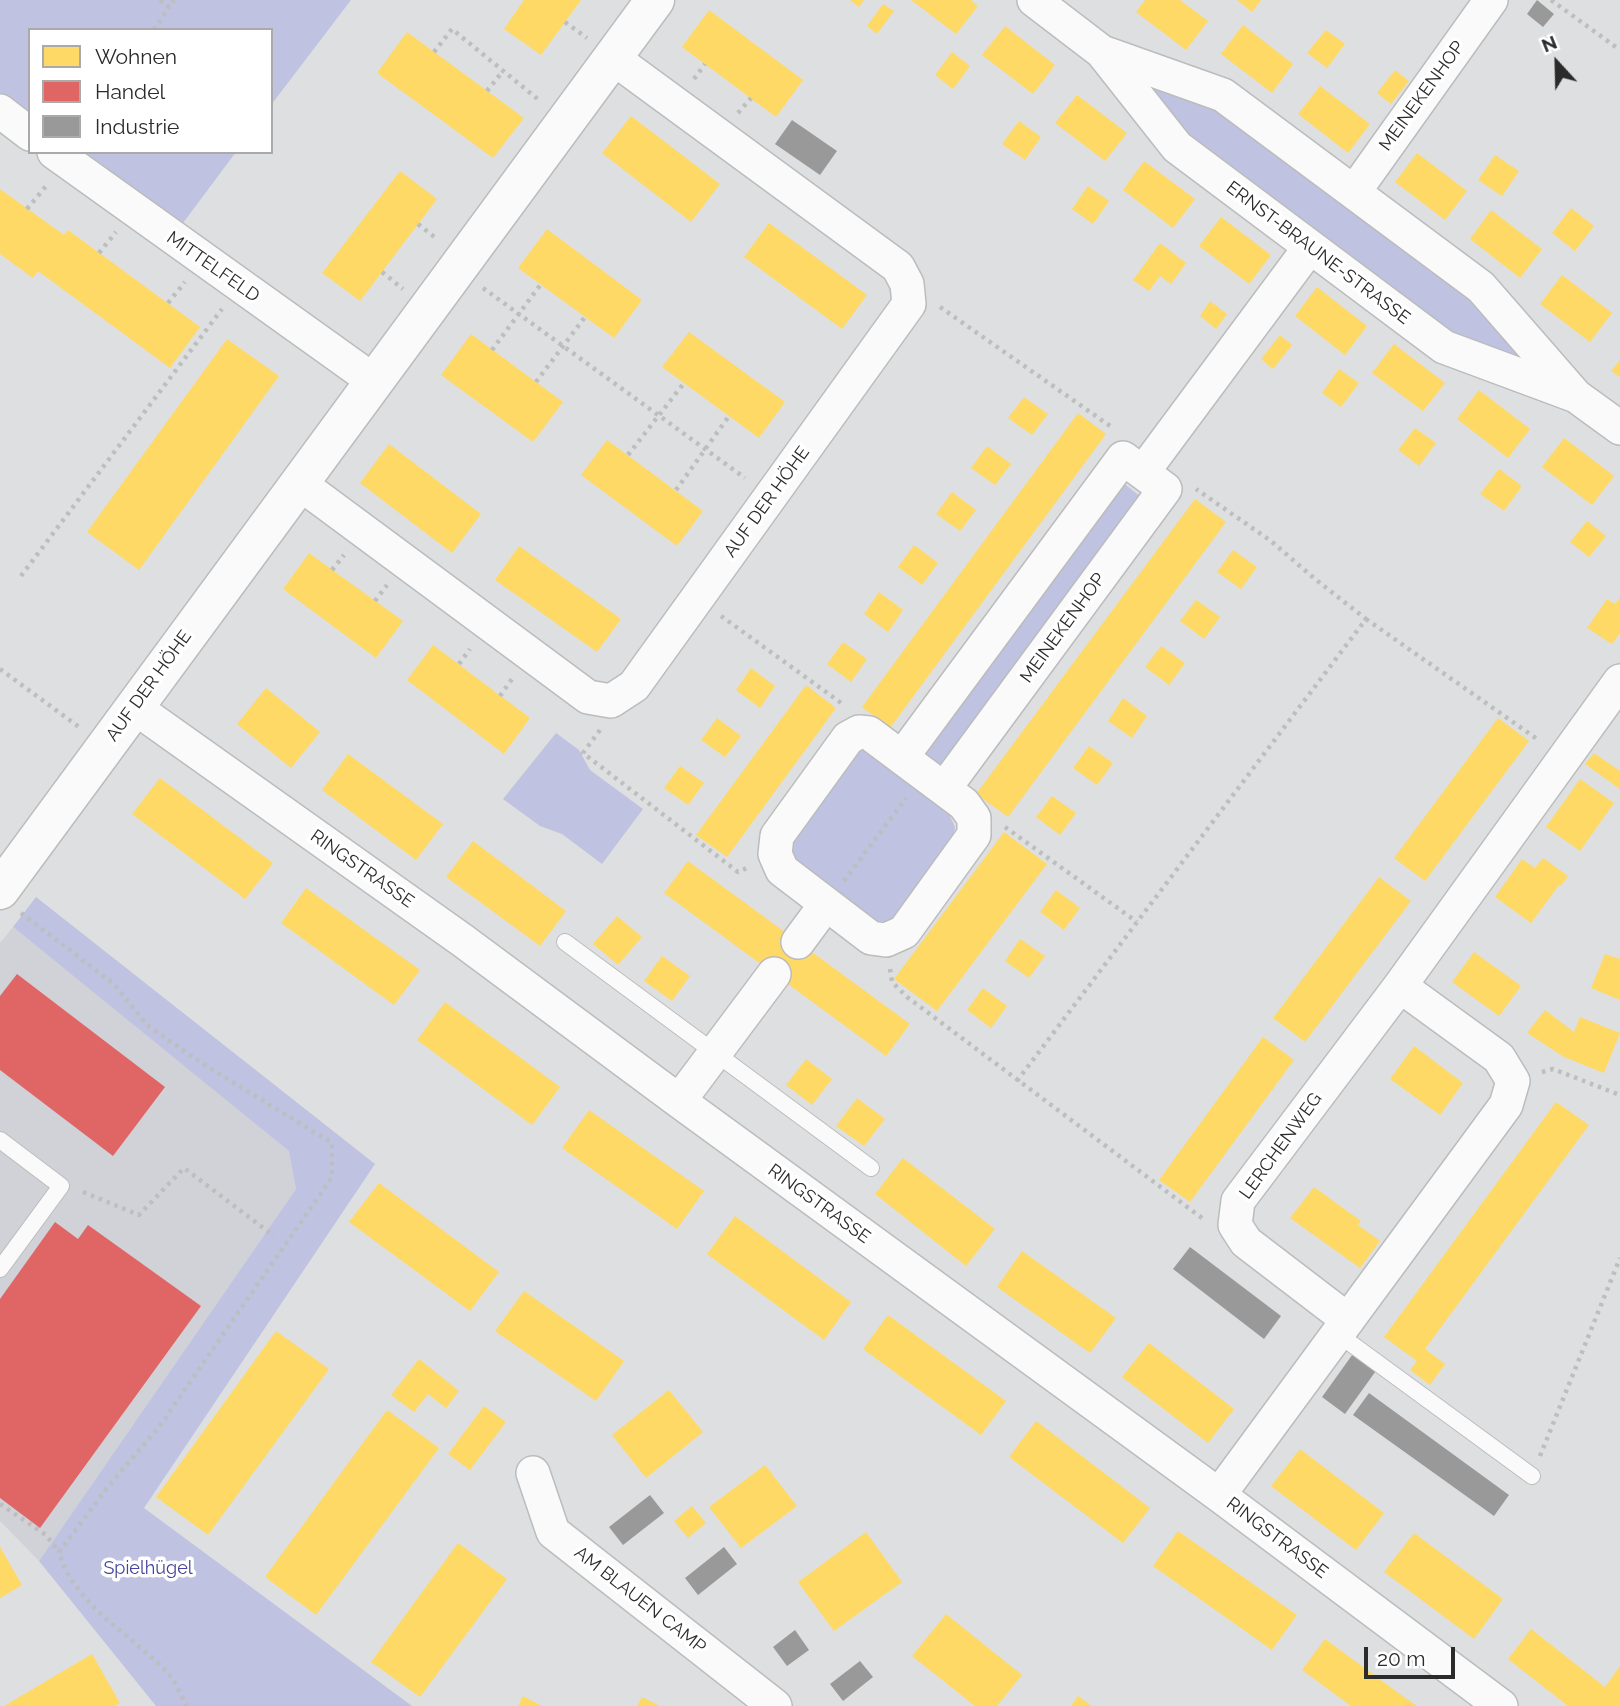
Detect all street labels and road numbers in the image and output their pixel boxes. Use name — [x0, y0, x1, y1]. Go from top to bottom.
street label: MEINEKENHOP — [1375, 37, 1469, 155]
street label: ERNST-BRAUNE-STRASSE — [1222, 177, 1414, 329]
street label: MITTELFELD — [162, 227, 264, 307]
street label: AUF DER HÖHE — [720, 442, 814, 562]
street label: MEINEKENHOP — [1016, 569, 1110, 687]
street label: AUF DER HÖHE — [102, 626, 196, 746]
street label: RINGSTRASSE — [306, 825, 418, 913]
street label: LERCHENWEG — [1235, 1089, 1327, 1203]
street label: RINGSTRASSE — [764, 1160, 874, 1248]
street label: RINGSTRASSE — [1222, 1493, 1332, 1583]
street label: AM BLAUEN CAMP — [570, 1542, 710, 1658]

